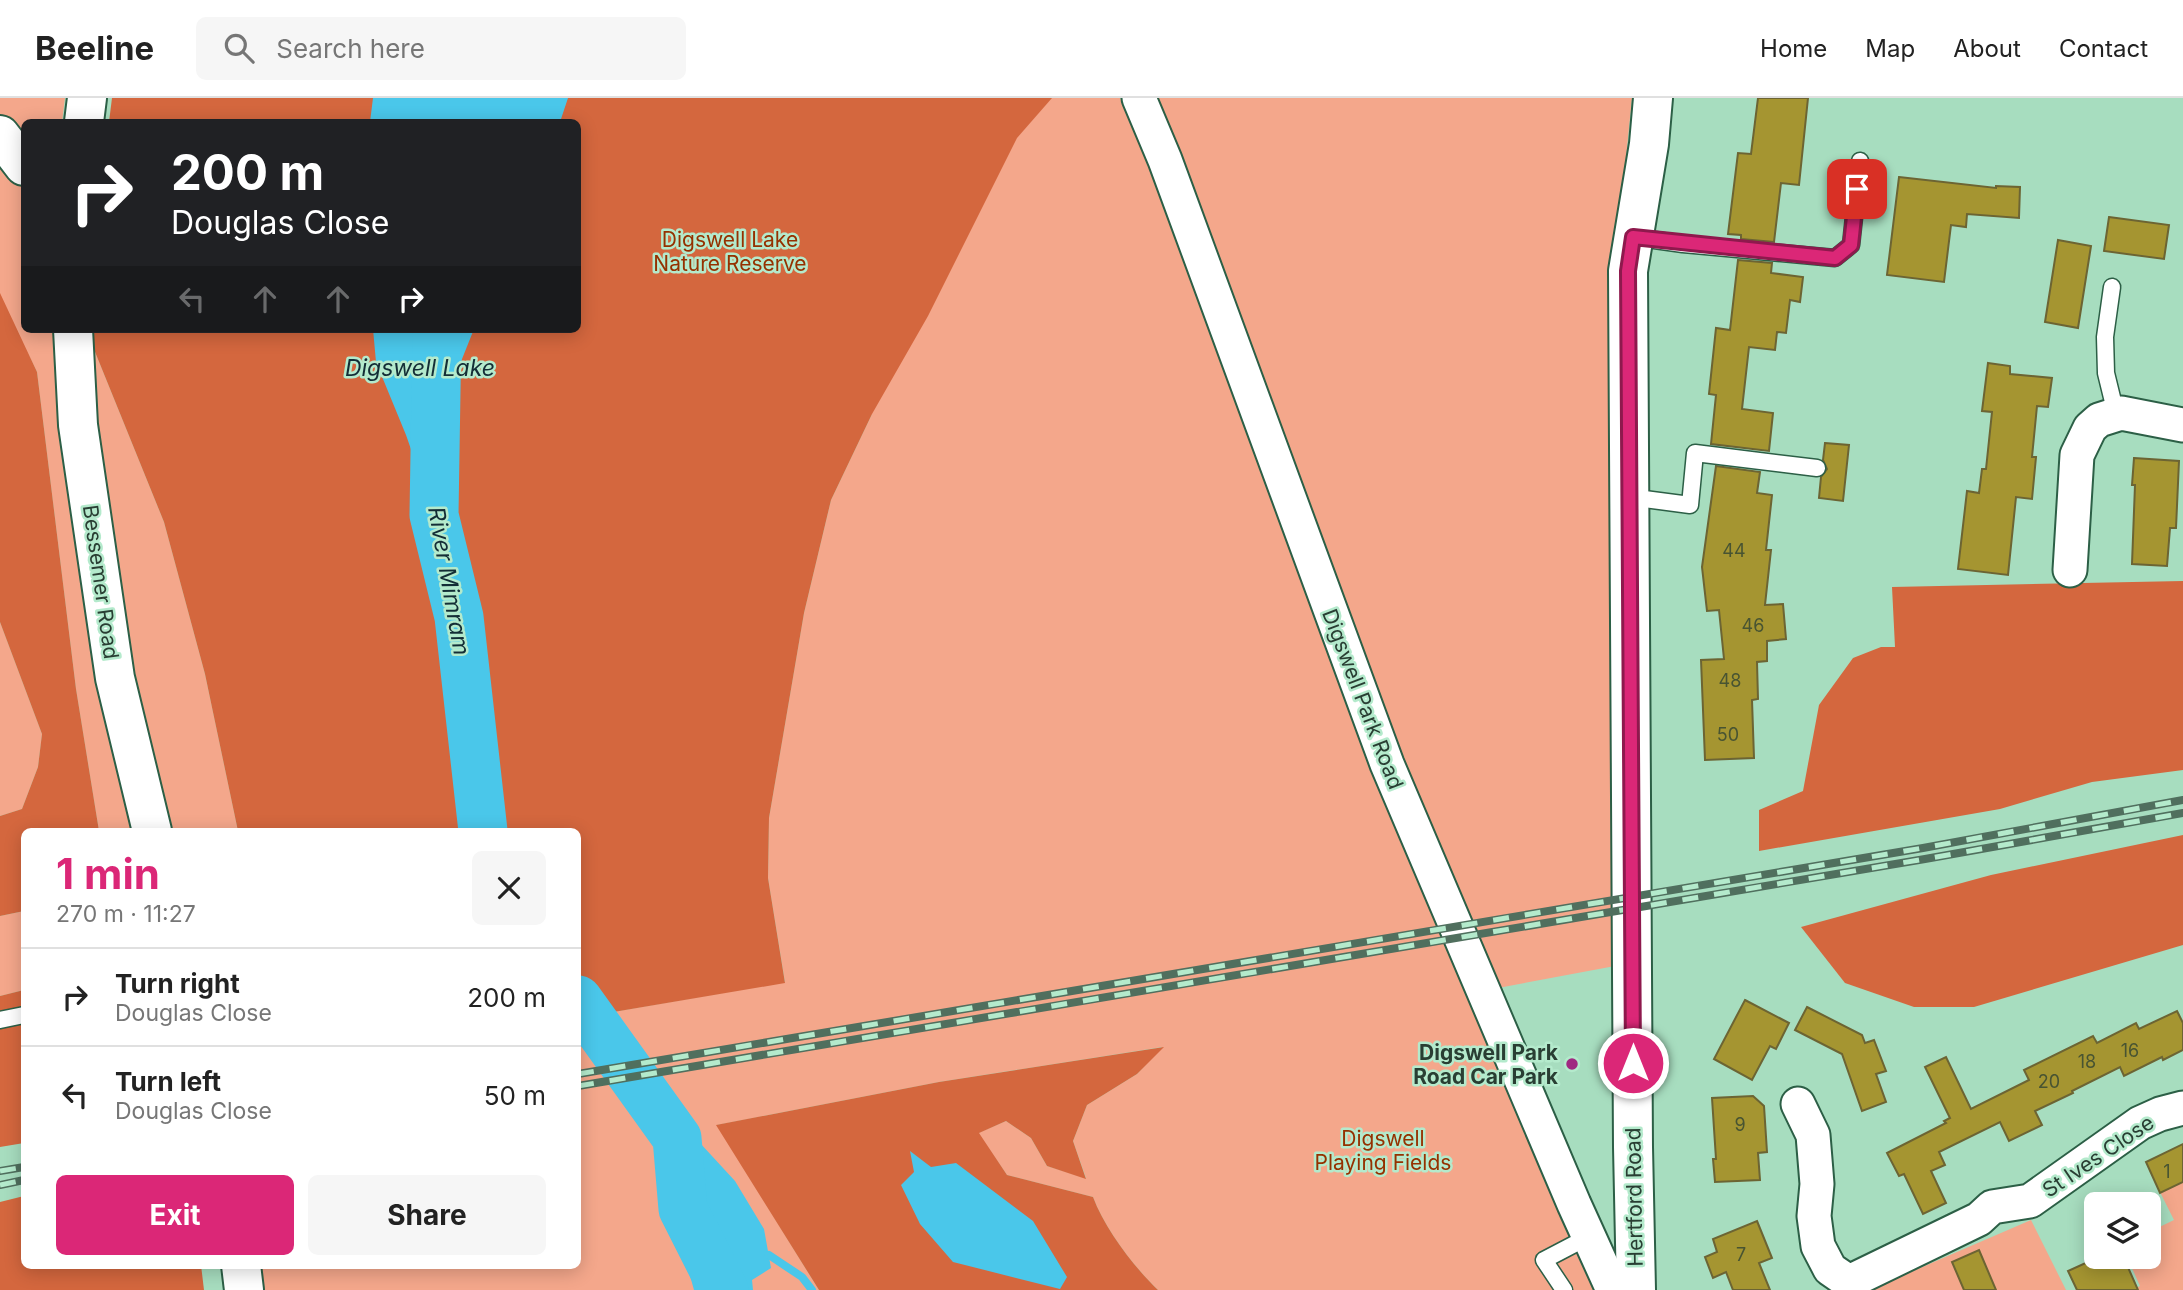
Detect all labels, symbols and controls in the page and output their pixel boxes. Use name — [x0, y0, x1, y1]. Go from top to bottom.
search box — [196, 17, 686, 80]
text: Beeline — [35, 28, 154, 68]
icon: search — [220, 29, 258, 67]
text: Search here — [276, 33, 425, 64]
text: Home — [1760, 34, 1827, 63]
text: Map — [1865, 34, 1915, 63]
text: About — [1953, 34, 2021, 63]
text: Contact — [2059, 34, 2148, 63]
text: 200 m — [171, 143, 324, 202]
icon: right — [56, 147, 147, 238]
pin — [1827, 159, 1887, 219]
icon: arrive — [1838, 170, 1876, 208]
text: Douglas Close — [171, 203, 389, 242]
park label: Digswell Lake Nature Reserve — [653, 227, 807, 276]
icon: left — [173, 280, 211, 318]
icon: ahead — [246, 280, 284, 318]
icon: ahead — [319, 280, 357, 318]
icon: right — [392, 280, 430, 318]
water label: Digswell Lake — [345, 354, 495, 382]
street label: Bessemer Road — [78, 503, 124, 661]
water label: River Mimram — [422, 505, 476, 657]
house number: 44 — [1722, 540, 1746, 561]
street label: Digswell Park Road — [1317, 605, 1409, 793]
house number: 46 — [1742, 615, 1764, 636]
house number: 48 — [1719, 670, 1741, 691]
house number: 50 — [1717, 724, 1739, 745]
text: 1 min — [56, 848, 160, 899]
button: close — [472, 851, 546, 925]
text: 270 m · 11:27 — [56, 900, 196, 928]
text: Turn right — [115, 968, 240, 999]
icon: right — [56, 978, 94, 1016]
text: 200 m — [467, 982, 546, 1013]
text: Douglas Close — [115, 999, 272, 1027]
position arrow — [1596, 1026, 1670, 1100]
place label: Digswell Park Road Car Park — [1413, 1040, 1559, 1089]
house number: 16 — [2121, 1040, 2139, 1061]
house number: 18 — [2078, 1051, 2096, 1072]
marker: Digswell Park Road Car Park — [1564, 1056, 1580, 1072]
text: Turn left — [115, 1066, 221, 1097]
house number: 20 — [2038, 1071, 2060, 1092]
icon: left — [56, 1076, 94, 1114]
text: 50 m — [484, 1080, 546, 1111]
text: Douglas Close — [115, 1097, 272, 1125]
street label: St Ives Close — [2038, 1110, 2158, 1202]
house number: 9 — [1734, 1114, 1746, 1135]
park label: Digswell Playing Fields — [1315, 1126, 1451, 1175]
street label: Hertford Road — [1620, 1127, 1648, 1267]
house number: 1 — [2163, 1161, 2171, 1182]
button: Exit — [56, 1175, 294, 1255]
button: Share — [308, 1175, 546, 1255]
map controls — [2084, 1192, 2161, 1269]
button: layers — [2084, 1192, 2161, 1269]
house number: 7 — [1736, 1244, 1746, 1265]

